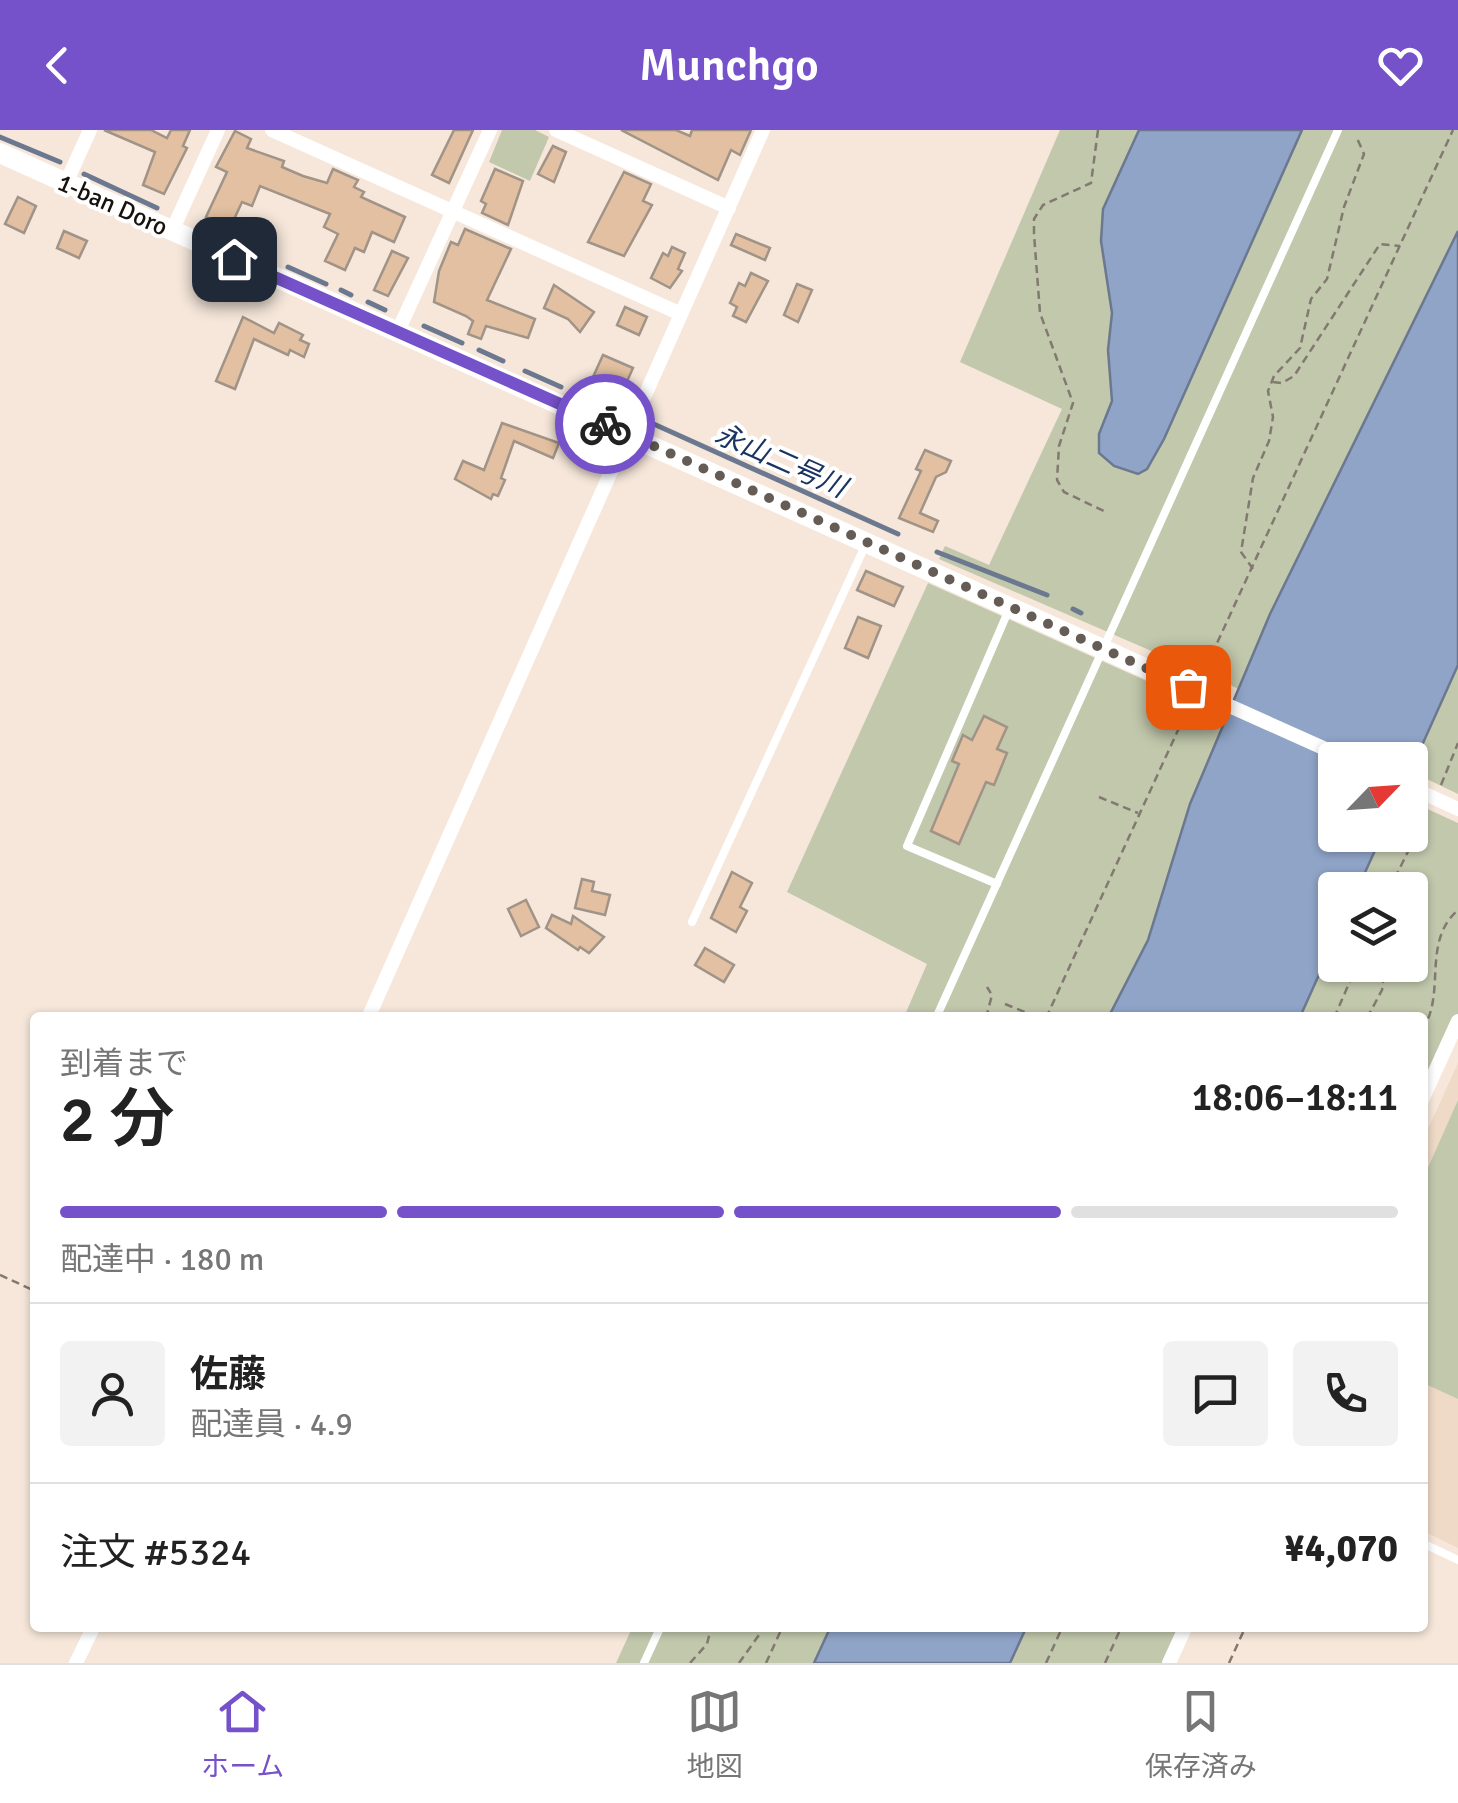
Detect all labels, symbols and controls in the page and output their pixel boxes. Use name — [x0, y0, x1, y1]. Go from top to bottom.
icon: back — [30, 38, 85, 93]
text: Munchgo — [639, 38, 819, 93]
icon: heart — [1373, 38, 1428, 93]
street label: 1-ban Doro — [53, 166, 173, 242]
pin — [192, 217, 277, 302]
icon: home — [207, 232, 262, 287]
courier — [555, 374, 655, 474]
icon: bike — [578, 397, 633, 452]
water label: 永山二号川 — [710, 417, 854, 506]
pin — [1146, 645, 1231, 730]
icon: bag — [1161, 660, 1216, 715]
north arrow — [1318, 742, 1428, 852]
map controls — [1318, 742, 1428, 982]
button: layers — [1318, 872, 1428, 982]
text: 到着まで — [60, 1044, 188, 1083]
text: 18:06–18:11 — [1192, 1074, 1398, 1121]
text: 2 分 — [60, 1080, 174, 1160]
text: 配達中 · 180 m — [60, 1240, 264, 1279]
button: person — [60, 1341, 165, 1446]
button: chat — [1163, 1341, 1268, 1446]
button: phone — [1293, 1341, 1398, 1446]
text: 佐藤 — [190, 1351, 266, 1398]
text: 配達員 · 4.9 — [190, 1405, 353, 1444]
text: ¥4,070 — [1284, 1525, 1398, 1572]
text: 注文 #5324 — [60, 1529, 251, 1576]
tab: ホーム — [201, 1684, 284, 1784]
tab: 地図 — [687, 1684, 743, 1784]
tab: 保存済み — [1145, 1684, 1257, 1784]

